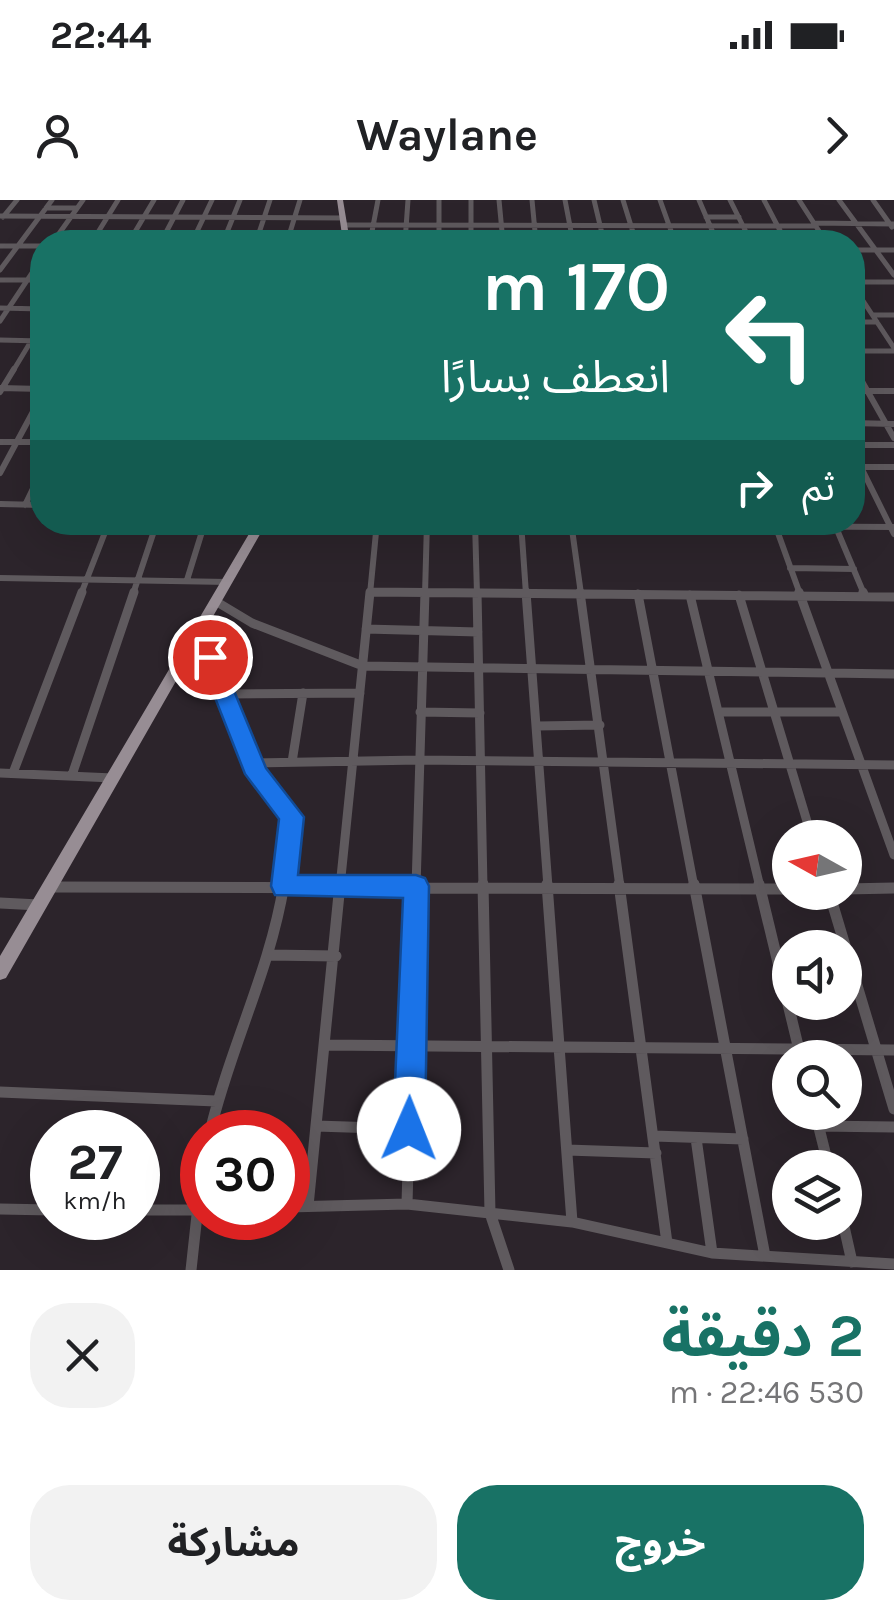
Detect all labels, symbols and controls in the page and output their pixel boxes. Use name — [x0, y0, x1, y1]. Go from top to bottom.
text: 22:44 — [50, 13, 151, 58]
icon: person — [30, 108, 85, 163]
icon: forward — [809, 108, 864, 163]
text: Waylane — [356, 109, 538, 161]
text: 170 m — [482, 246, 670, 328]
icon: left — [705, 270, 835, 400]
text: انعطف يسارًا — [441, 351, 670, 403]
icon: right — [727, 460, 782, 515]
text: ثم — [802, 465, 835, 510]
pin — [168, 615, 253, 700]
icon: arrive — [183, 630, 238, 685]
north arrow — [772, 820, 862, 910]
map controls — [772, 820, 862, 1240]
button: sound — [772, 930, 862, 1020]
button: search — [772, 1040, 862, 1130]
position arrow — [357, 1077, 461, 1181]
speed limit sign: 30 — [180, 1110, 310, 1240]
text: 27 — [67, 1133, 123, 1192]
button: layers — [772, 1150, 862, 1240]
text: km/h — [63, 1186, 127, 1215]
text: 2 دقيقة — [662, 1301, 864, 1371]
button: close — [30, 1303, 135, 1408]
text: 530 m · 22:46 — [669, 1374, 864, 1411]
button: مشاركة — [30, 1485, 437, 1600]
button: خروج — [457, 1485, 864, 1600]

